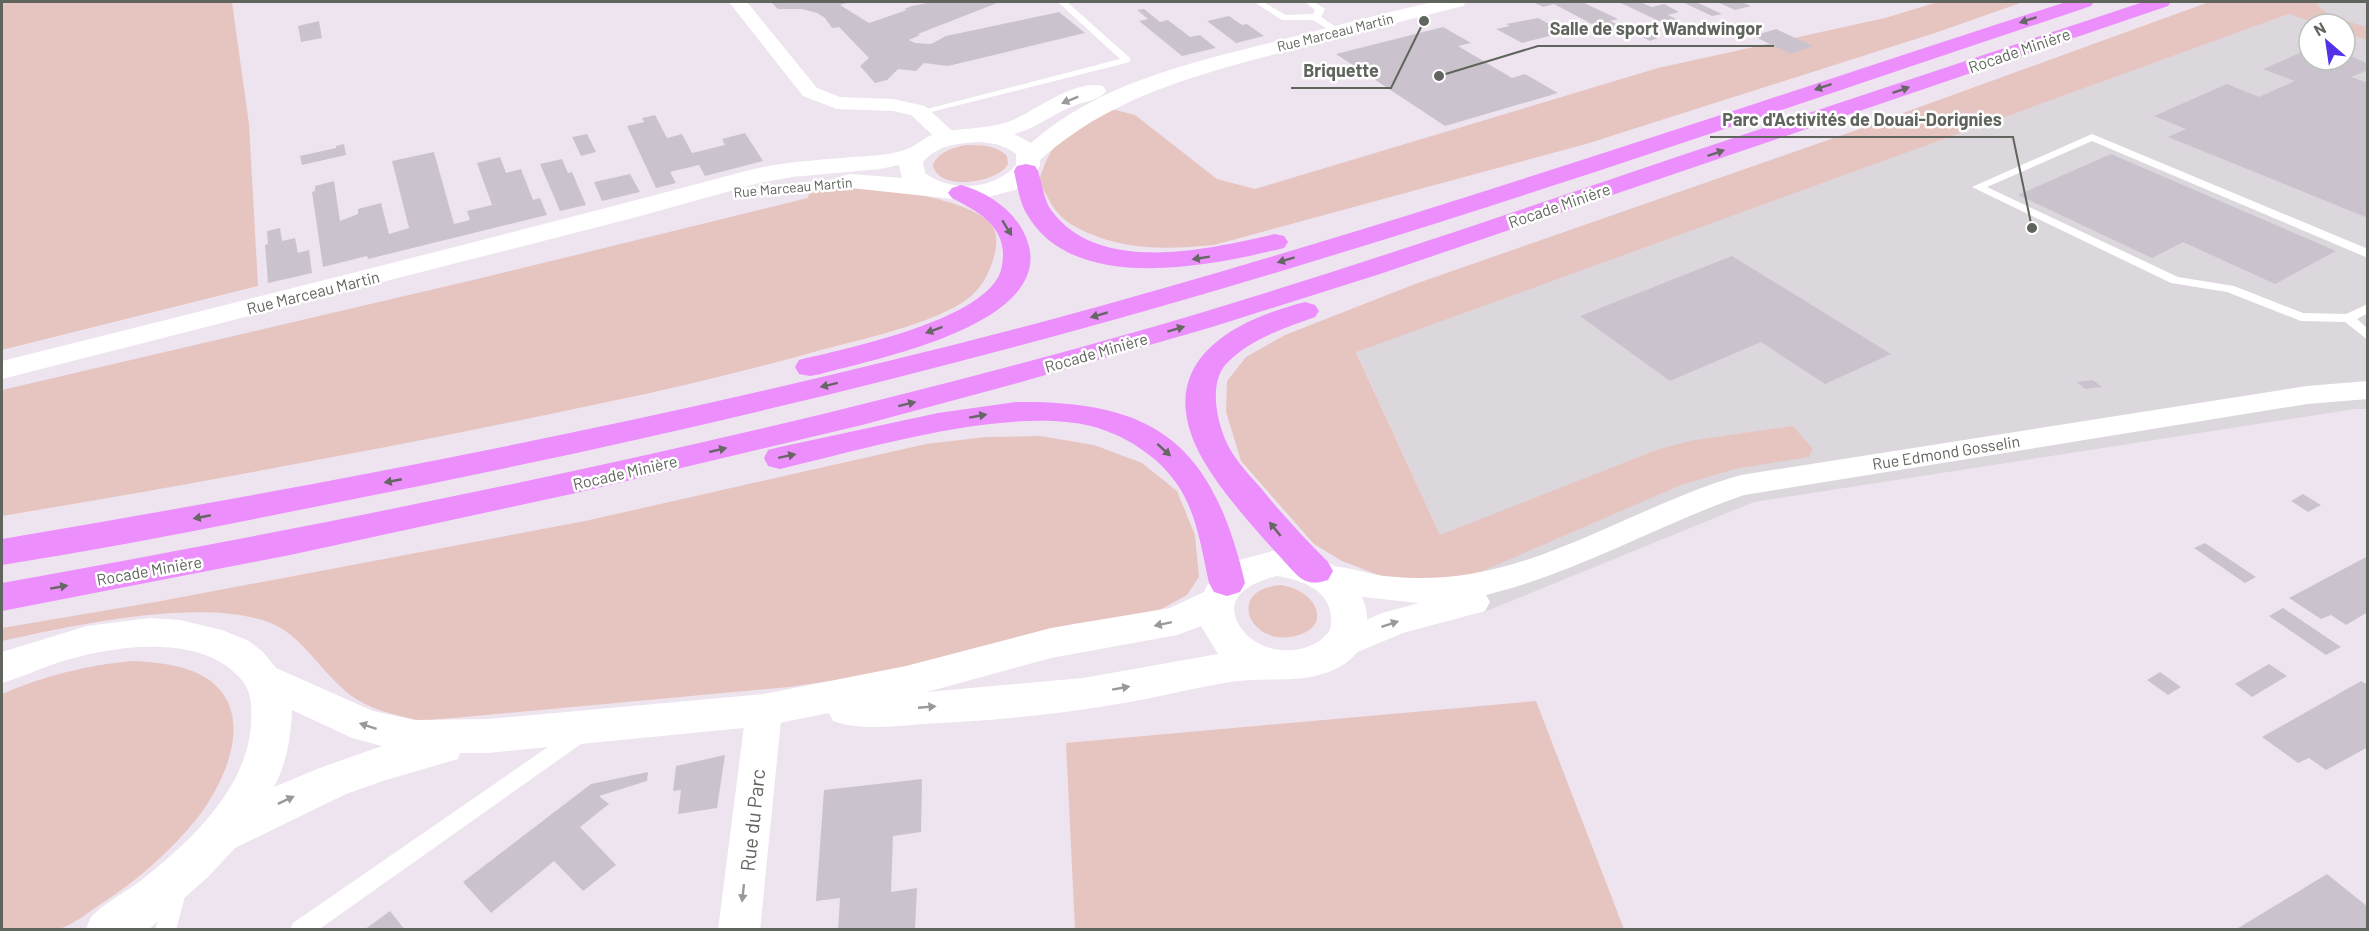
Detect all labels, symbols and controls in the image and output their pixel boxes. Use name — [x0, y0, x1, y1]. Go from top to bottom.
street label: Rue Marceau Martin — [1275, 9, 1395, 55]
callout: Salle de sport Wandwingor — [1538, 10, 1774, 46]
north arrow — [2297, 12, 2357, 72]
one-way arrow — [2019, 15, 2037, 25]
text: Salle de sport Wandwingor — [1550, 17, 1762, 39]
text: N — [2310, 18, 2329, 39]
street label: Rocade Minière — [1966, 24, 2072, 76]
callout: Briquette — [1291, 52, 1391, 88]
text: Briquette — [1303, 59, 1379, 81]
one-way arrow — [1814, 82, 1832, 92]
one-way arrow — [1892, 85, 1910, 95]
one-way arrow — [1060, 95, 1078, 105]
callout: Parc d'Activités de Douai-Dorignies — [1710, 101, 2013, 137]
text: Parc d'Activités de Douai-Dorignies — [1722, 108, 2002, 130]
one-way arrow — [1707, 147, 1725, 157]
street label: Rue Marceau Martin — [733, 173, 853, 201]
street label: Rocade Minière — [1506, 179, 1612, 231]
one-way arrow — [1001, 219, 1012, 236]
one-way arrow — [1192, 253, 1211, 262]
one-way arrow — [1277, 256, 1295, 265]
street label: Rue Marceau Martin — [245, 266, 381, 318]
one-way arrow — [1089, 310, 1108, 320]
one-way arrow — [1167, 324, 1185, 333]
one-way arrow — [925, 326, 943, 335]
street label: Rocade Minière — [1042, 328, 1150, 376]
one-way arrow — [819, 380, 838, 390]
one-way arrow — [898, 398, 916, 408]
one-way arrow — [969, 411, 988, 420]
street label: Rue Edmond Gosselin — [1871, 431, 2021, 473]
one-way arrow — [1156, 443, 1171, 456]
one-way arrow — [708, 445, 727, 455]
street label: Rocade Minière — [571, 451, 679, 493]
one-way arrow — [778, 451, 796, 461]
one-way arrow — [384, 477, 403, 486]
one-way arrow — [192, 513, 211, 522]
one-way arrow — [1269, 521, 1282, 536]
street label: Rocade Minière — [95, 551, 203, 589]
one-way arrow — [50, 582, 69, 591]
one-way arrow — [1381, 619, 1399, 628]
one-way arrow — [1153, 620, 1172, 629]
one-way arrow — [1112, 683, 1131, 692]
one-way arrow — [918, 702, 937, 712]
one-way arrow — [359, 721, 377, 730]
street label: Rue du Parc — [735, 768, 769, 872]
one-way arrow — [277, 795, 294, 804]
one-way arrow — [739, 884, 748, 903]

